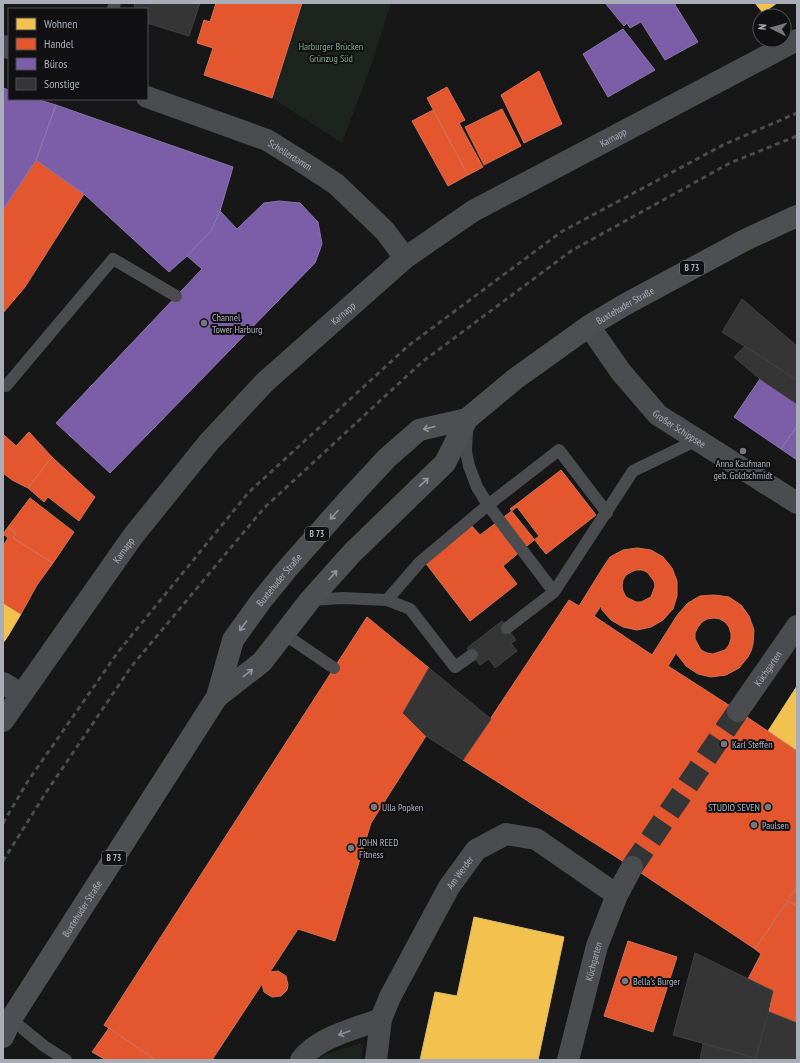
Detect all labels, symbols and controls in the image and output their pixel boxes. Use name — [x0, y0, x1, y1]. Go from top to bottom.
legend — [8, 8, 148, 100]
north arrow — [752, 8, 792, 48]
text: Wohnen — [44, 16, 78, 31]
text: N — [755, 23, 769, 31]
text: Handel — [44, 36, 74, 51]
park label: Harburger Brücken Grünzug Süd — [299, 40, 363, 65]
text: Büros — [44, 56, 67, 71]
text: Sonstige — [44, 76, 80, 91]
street label: Karnapp — [598, 125, 629, 150]
street label: Schellerdamm — [266, 136, 315, 174]
road number: B 73 — [680, 261, 704, 275]
street label: Buxtehuder Straße — [594, 284, 656, 327]
street label: Karnapp — [328, 299, 358, 328]
place label: Channel Tower Harburg — [212, 311, 262, 336]
marker: Channel Tower Harburg — [199, 318, 209, 328]
street label: Großer Schippsee — [649, 407, 708, 451]
one-way arrow — [423, 425, 436, 432]
marker: Anna Kaufmann geb. Goldschmidt — [738, 446, 748, 456]
place label: Anna Kaufmann geb. Goldschmidt — [714, 457, 773, 482]
one-way arrow — [419, 478, 429, 487]
one-way arrow — [330, 509, 339, 520]
road number: B 73 — [305, 527, 329, 541]
street label: Karnapp — [110, 535, 137, 566]
street label: Buxtehuder Straße — [253, 551, 305, 609]
one-way arrow — [328, 569, 337, 580]
one-way arrow — [239, 620, 247, 631]
street label: Küchgarten — [751, 649, 785, 689]
one-way arrow — [243, 669, 254, 677]
place label: Karl Steffen — [732, 738, 773, 751]
marker: Karl Steffen — [719, 739, 729, 749]
place label: Ulla Popken — [382, 801, 423, 814]
place label: STUDIO SEVEN — [708, 801, 760, 814]
marker: Ulla Popken — [369, 802, 379, 812]
marker: STUDIO SEVEN — [763, 802, 773, 812]
place label: Paulsen — [762, 819, 789, 832]
marker: Paulsen — [749, 820, 759, 830]
place label: JOHN REED Fitness — [358, 836, 398, 861]
marker: JOHN REED Fitness — [346, 843, 356, 853]
road number: B 73 — [102, 851, 126, 865]
street label: Am Werder — [444, 853, 477, 892]
street label: Buxtehuder Straße — [59, 878, 105, 940]
street label: Küchgarten — [582, 940, 605, 982]
place label: Bella's Burger — [633, 975, 680, 988]
marker: Bella's Burger — [620, 976, 630, 986]
one-way arrow — [338, 1029, 350, 1037]

